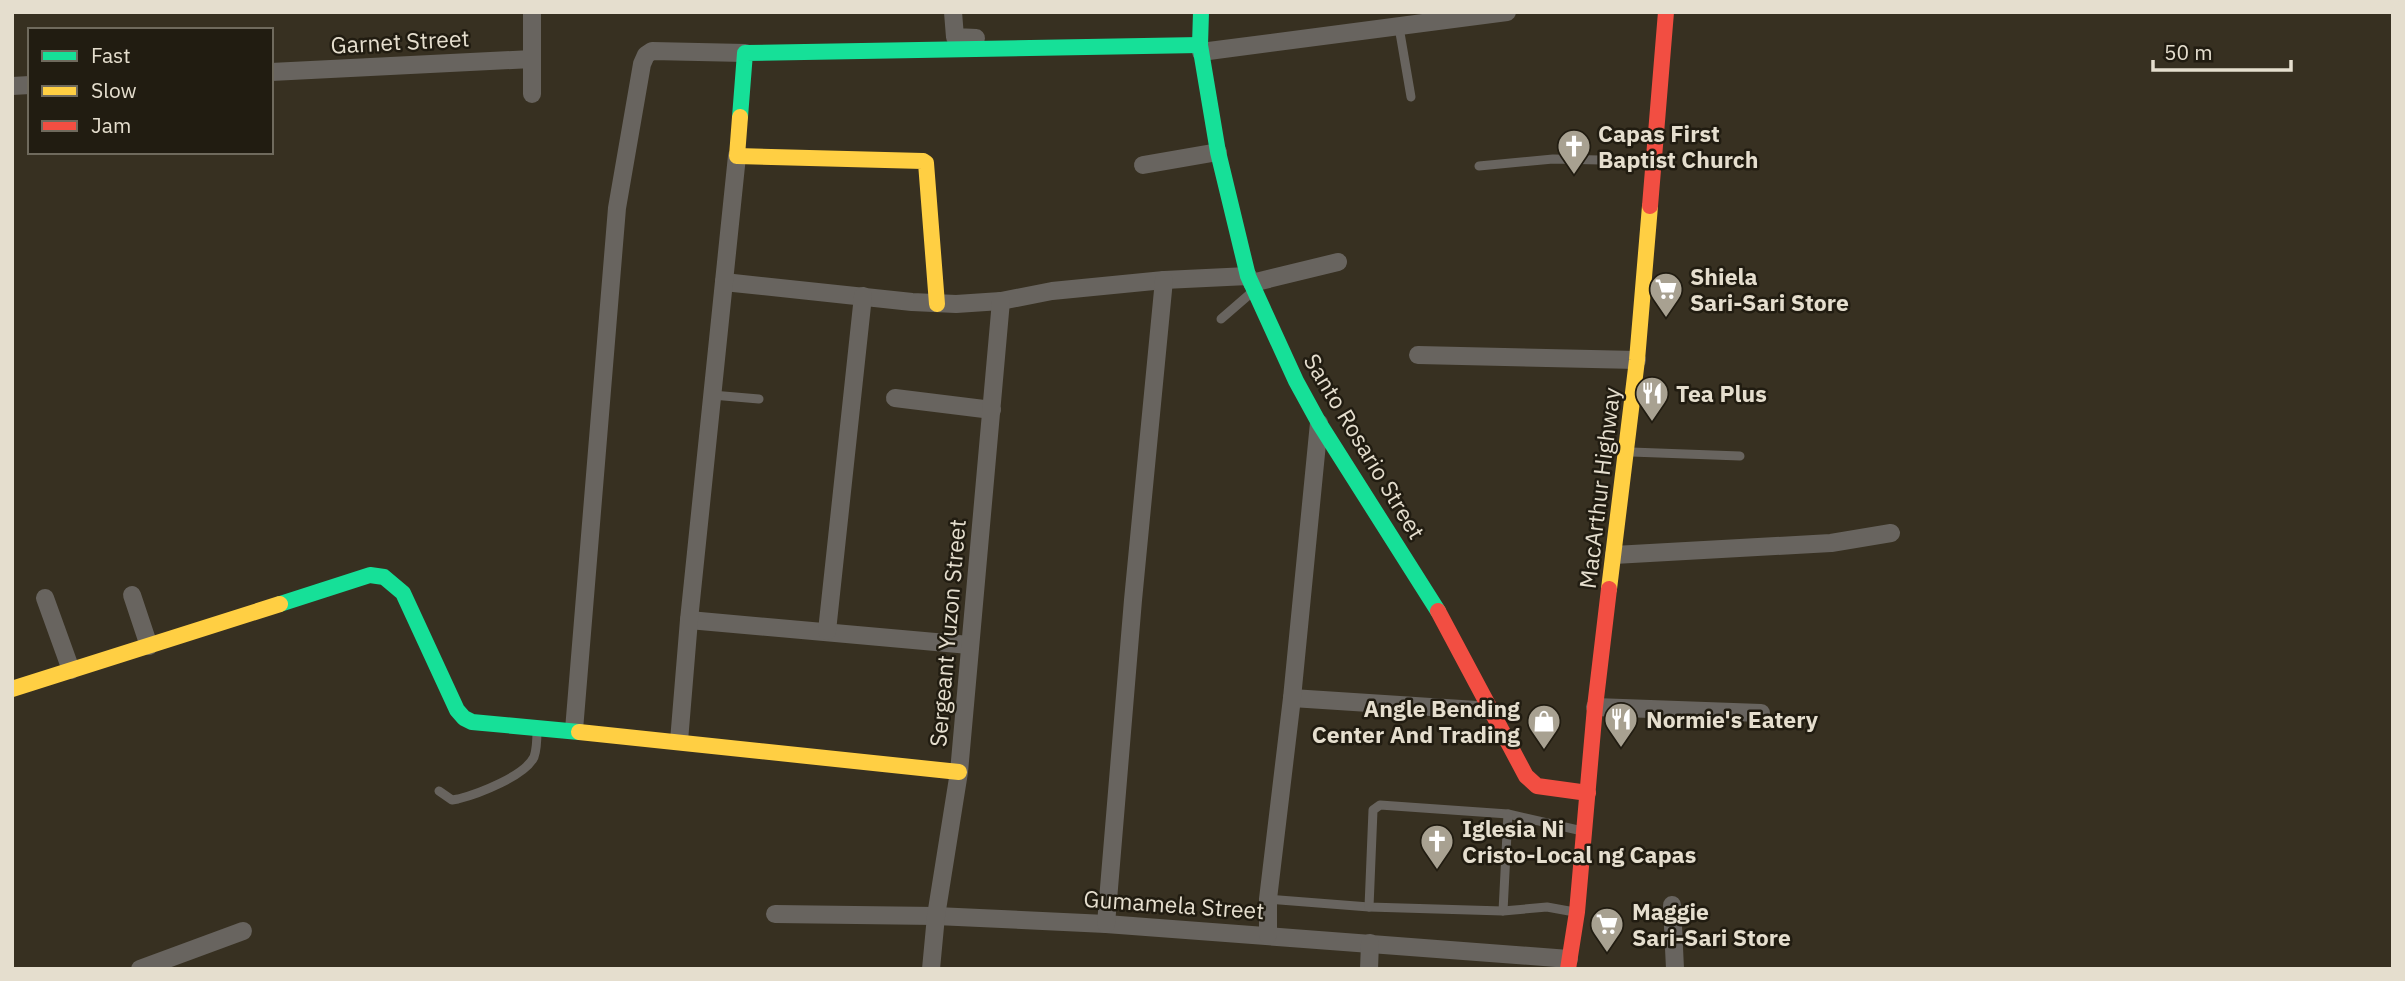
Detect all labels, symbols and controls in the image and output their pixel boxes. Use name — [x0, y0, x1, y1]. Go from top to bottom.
street label: Garnet Street — [330, 22, 470, 60]
legend — [28, 28, 273, 154]
scale bar — [2153, 28, 2291, 72]
text: 50 m — [2164, 38, 2213, 66]
text: Fast — [91, 41, 131, 69]
text: Slow — [91, 76, 137, 104]
text: Jam — [91, 111, 131, 139]
place label: Capas First Baptist Church — [1598, 118, 1758, 174]
church icon: Capas First Baptist Church — [1555, 127, 1593, 176]
place label: Shiela Sari-Sari Store — [1690, 261, 1849, 317]
supermarket icon: Shiela Sari-Sari Store — [1647, 270, 1685, 319]
street label: Santo Rosario Street — [1298, 348, 1432, 544]
restaurant icon: Tea Plus — [1633, 374, 1671, 423]
place label: Tea Plus — [1676, 378, 1767, 408]
street label: MacArthur Highway — [1572, 385, 1626, 590]
street label: Sergeant Yuzon Street — [922, 518, 972, 748]
place label: Angle Bending Center And Trading — [1312, 693, 1520, 749]
restaurant icon: Normie's Eatery — [1602, 700, 1640, 749]
shop icon: Angle Bending Center And Trading — [1525, 702, 1563, 751]
place label: Normie's Eatery — [1646, 704, 1819, 734]
place label: Iglesia Ni Cristo-Local ng Capas — [1462, 813, 1696, 869]
church icon: Iglesia Ni Cristo-Local ng Capas — [1418, 822, 1456, 871]
street label: Gumamela Street — [1083, 883, 1265, 925]
place label: Maggie Sari-Sari Store — [1632, 896, 1791, 952]
supermarket icon: Maggie Sari-Sari Store — [1588, 905, 1626, 954]

